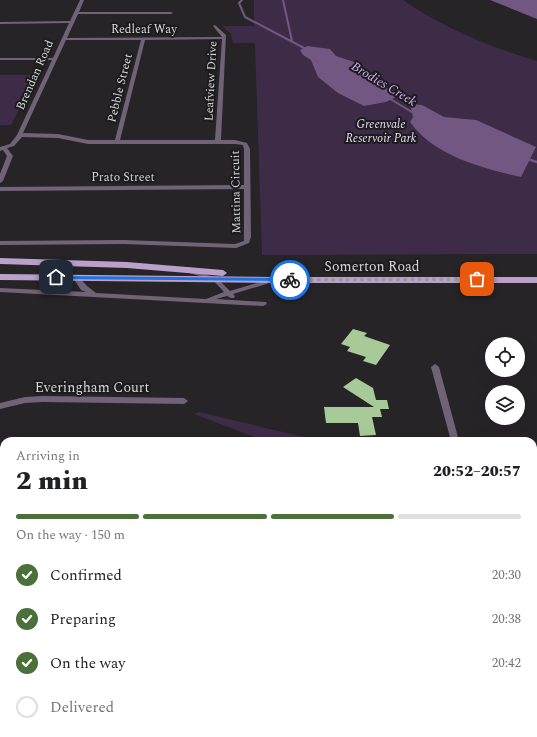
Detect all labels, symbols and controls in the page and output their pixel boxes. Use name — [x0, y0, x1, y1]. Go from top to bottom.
street label: Redleaf Way — [111, 20, 178, 39]
street label: Brendan Road — [11, 37, 59, 113]
street label: Leafview Drive — [199, 40, 223, 121]
street label: Pebble Street — [102, 52, 138, 124]
water label: Brodies Creek — [347, 57, 421, 111]
park label: Greenvale Reservoir Park — [346, 115, 417, 148]
street label: Mattina Circuit — [226, 150, 246, 234]
street label: Prato Street — [91, 168, 155, 187]
street label: Somerton Road — [324, 256, 420, 277]
pin — [39, 260, 73, 294]
courier — [270, 260, 310, 300]
pin — [460, 262, 494, 296]
icon: home — [45, 266, 67, 288]
icon: bag — [466, 268, 488, 290]
icon: bike — [279, 269, 301, 291]
map controls — [485, 337, 525, 425]
button: locate — [485, 337, 525, 377]
street label: Everingham Court — [35, 377, 149, 398]
button: layers — [485, 385, 525, 425]
text: Arriving in — [16, 446, 80, 466]
text: 20:52–20:57 — [433, 460, 521, 483]
text: 2 min — [16, 461, 88, 501]
text: On the way · 150 m — [16, 525, 125, 545]
icon: check — [16, 564, 38, 586]
text: Confirmed — [50, 564, 122, 587]
text: 20:30 — [492, 565, 521, 585]
icon: check — [16, 608, 38, 630]
text: Preparing — [50, 608, 116, 631]
text: 20:38 — [492, 609, 521, 629]
icon: check — [16, 652, 38, 674]
text: On the way — [50, 652, 125, 675]
text: 20:42 — [492, 653, 521, 673]
text: Delivered — [50, 696, 114, 719]

